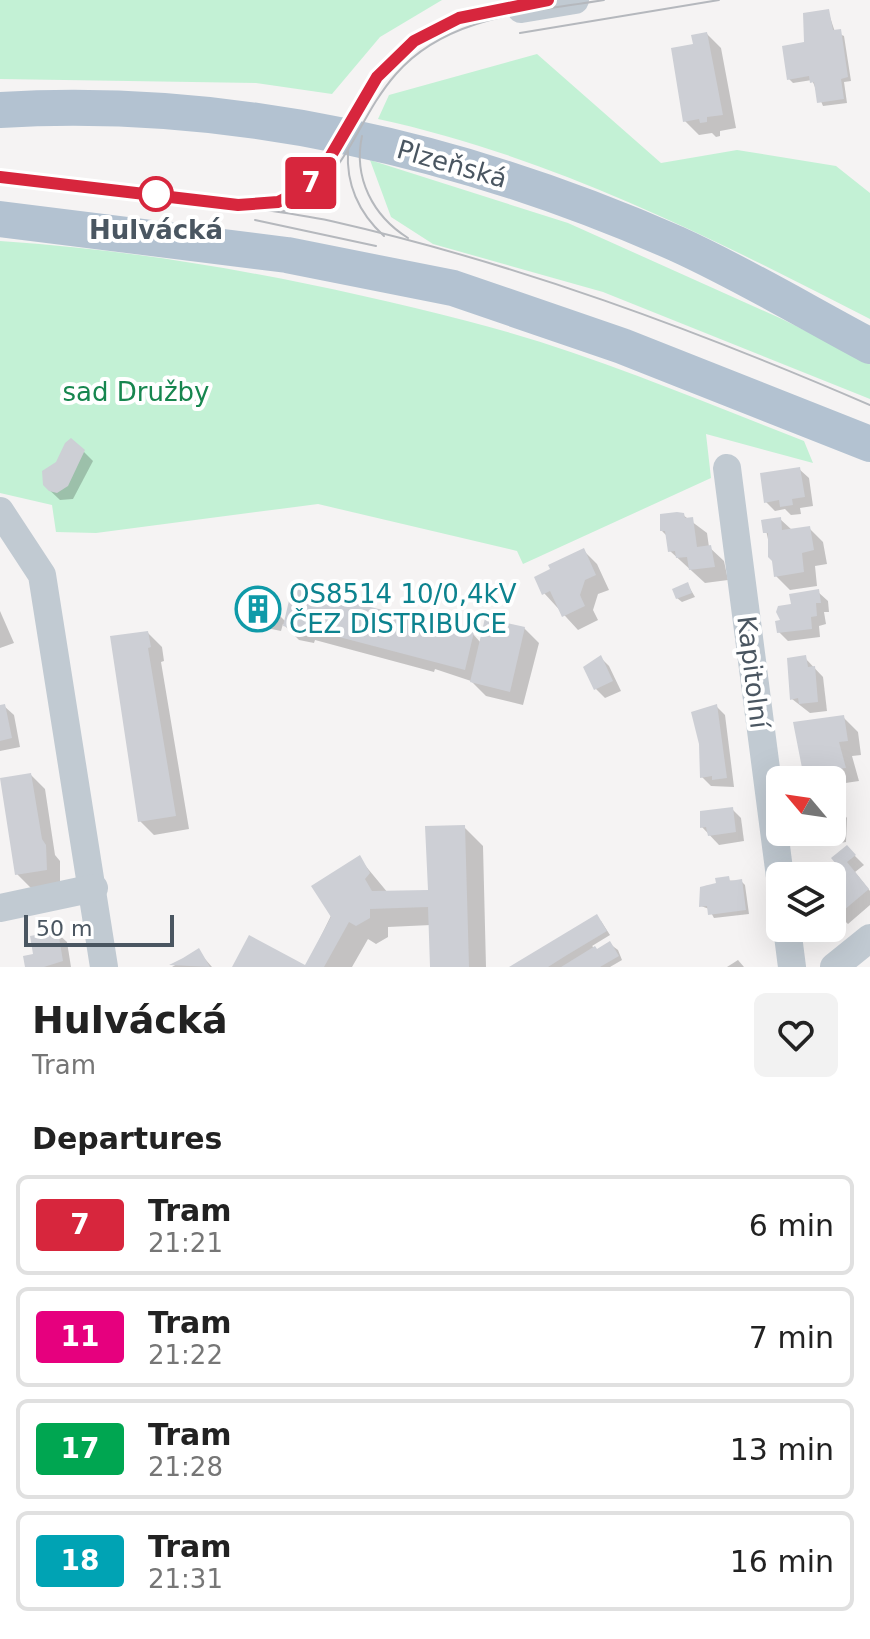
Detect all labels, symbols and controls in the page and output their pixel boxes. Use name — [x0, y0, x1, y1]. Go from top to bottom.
street label: Plzeňská — [394, 134, 510, 194]
line badge: 7 — [285, 157, 337, 209]
text: 7 — [301, 166, 321, 199]
marker: Hulvácká — [139, 177, 173, 211]
place label: Hulvácká — [89, 215, 223, 245]
park label: sad Družby — [63, 377, 209, 407]
place label: OS8514 10/0,4kV ČEZ DISTRIBUCE — [289, 579, 517, 639]
building icon: OS8514 10/0,4kV ČEZ DISTRIBUCE — [234, 585, 282, 633]
street label: Kapitolní — [731, 614, 775, 731]
north arrow — [766, 766, 846, 846]
map controls — [766, 766, 846, 942]
button: layers — [766, 862, 846, 942]
scale bar — [24, 911, 174, 947]
text: 50 m — [36, 916, 92, 941]
button: heart — [754, 993, 838, 1077]
text: Hulvácká — [32, 998, 228, 1042]
text: Tram — [32, 1050, 96, 1080]
text: Departures — [32, 1121, 222, 1156]
text: Tram — [148, 1193, 231, 1228]
text: 7 — [70, 1208, 90, 1241]
text: 6 min — [749, 1208, 834, 1243]
text: 21:21 — [148, 1228, 223, 1258]
text: Tram — [148, 1305, 231, 1340]
text: 11 — [61, 1320, 99, 1353]
text: 7 min — [749, 1320, 834, 1355]
text: 21:22 — [148, 1340, 223, 1370]
text: Tram — [148, 1417, 231, 1452]
text: 17 — [61, 1432, 99, 1465]
text: 13 min — [730, 1432, 834, 1467]
text: 21:28 — [148, 1452, 223, 1482]
text: Tram — [148, 1529, 231, 1564]
text: 18 — [61, 1544, 99, 1577]
text: 16 min — [730, 1544, 834, 1579]
text: 21:31 — [148, 1564, 223, 1594]

